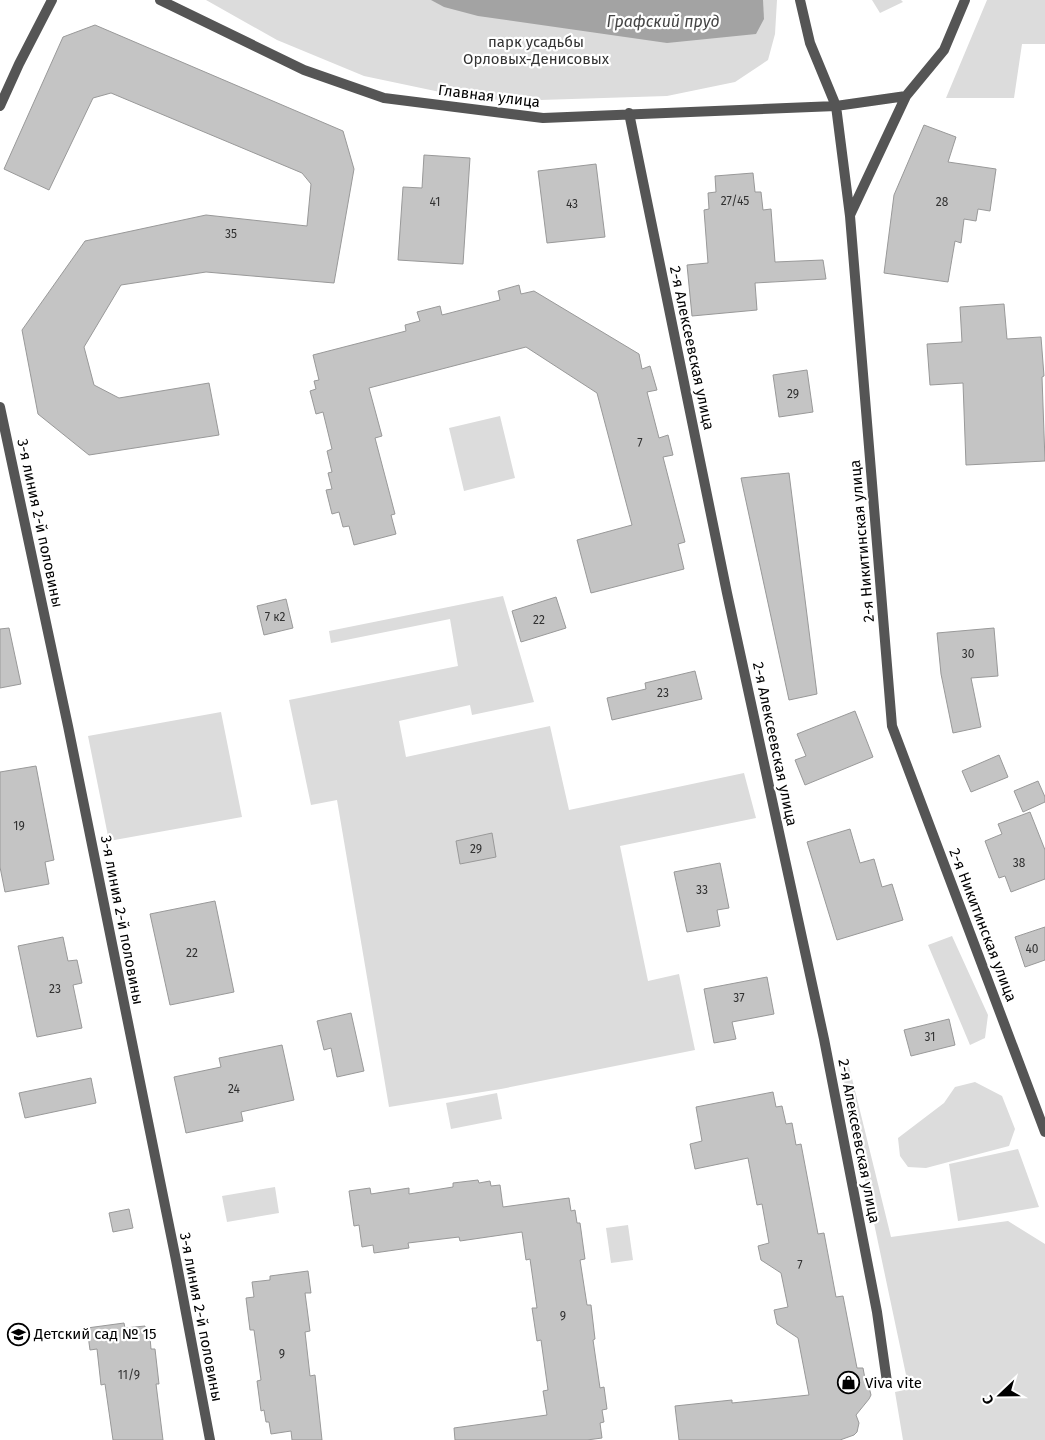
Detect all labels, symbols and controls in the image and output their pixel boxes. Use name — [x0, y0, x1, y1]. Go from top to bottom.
water label: Графский пруд — [606, 12, 720, 31]
park label: парк усадьбы Орловых-Денисовых — [463, 33, 610, 68]
street label: Главная улица — [437, 81, 541, 111]
house number: 27/45 — [721, 194, 749, 208]
house number: 41 — [430, 195, 440, 209]
house number: 28 — [936, 195, 949, 209]
house number: 43 — [566, 197, 578, 211]
house number: 35 — [225, 227, 237, 241]
street label: 2-я Алексеевская улица — [666, 264, 718, 432]
house number: 29 — [787, 387, 799, 401]
house number: 7 — [637, 436, 643, 450]
street label: 3-я линия 2-й половины — [13, 437, 67, 609]
street label: 2-я Никитинская улица — [846, 459, 878, 623]
house number: 7 к2 — [265, 610, 285, 624]
house number: 22 — [533, 613, 545, 627]
house number: 30 — [962, 647, 975, 661]
street label: 2-я Алексеевская улица — [749, 660, 801, 828]
house number: 23 — [657, 686, 669, 700]
house number: 19 — [13, 819, 25, 833]
street label: 3-я линия 2-й половины — [97, 834, 147, 1006]
house number: 29 — [470, 842, 482, 856]
street label: 2-я Никитинская улица — [945, 846, 1021, 1004]
house number: 38 — [1013, 856, 1026, 870]
house number: 33 — [696, 883, 708, 897]
house number: 40 — [1025, 942, 1039, 956]
house number: 22 — [186, 946, 198, 960]
house number: 23 — [49, 982, 61, 996]
house number: 37 — [733, 991, 745, 1005]
house number: 31 — [925, 1030, 935, 1044]
street label: 2-я Алексеевская улица — [834, 1057, 884, 1225]
house number: 24 — [228, 1082, 241, 1096]
street label: 3-я линия 2-й половины — [176, 1231, 226, 1403]
house number: 7 — [797, 1258, 803, 1272]
house number: 9 — [560, 1309, 566, 1323]
school or university icon: Детский сад № 15 — [6, 1322, 30, 1346]
place label: Детский сад № 15 — [33, 1325, 157, 1343]
house number: 9 — [279, 1347, 285, 1361]
house number: 11/9 — [118, 1368, 140, 1382]
north arrow — [975, 1370, 1025, 1420]
shop icon: Viva vite — [837, 1371, 861, 1395]
place label: Viva vite — [865, 1374, 922, 1392]
text: С — [979, 1393, 998, 1407]

